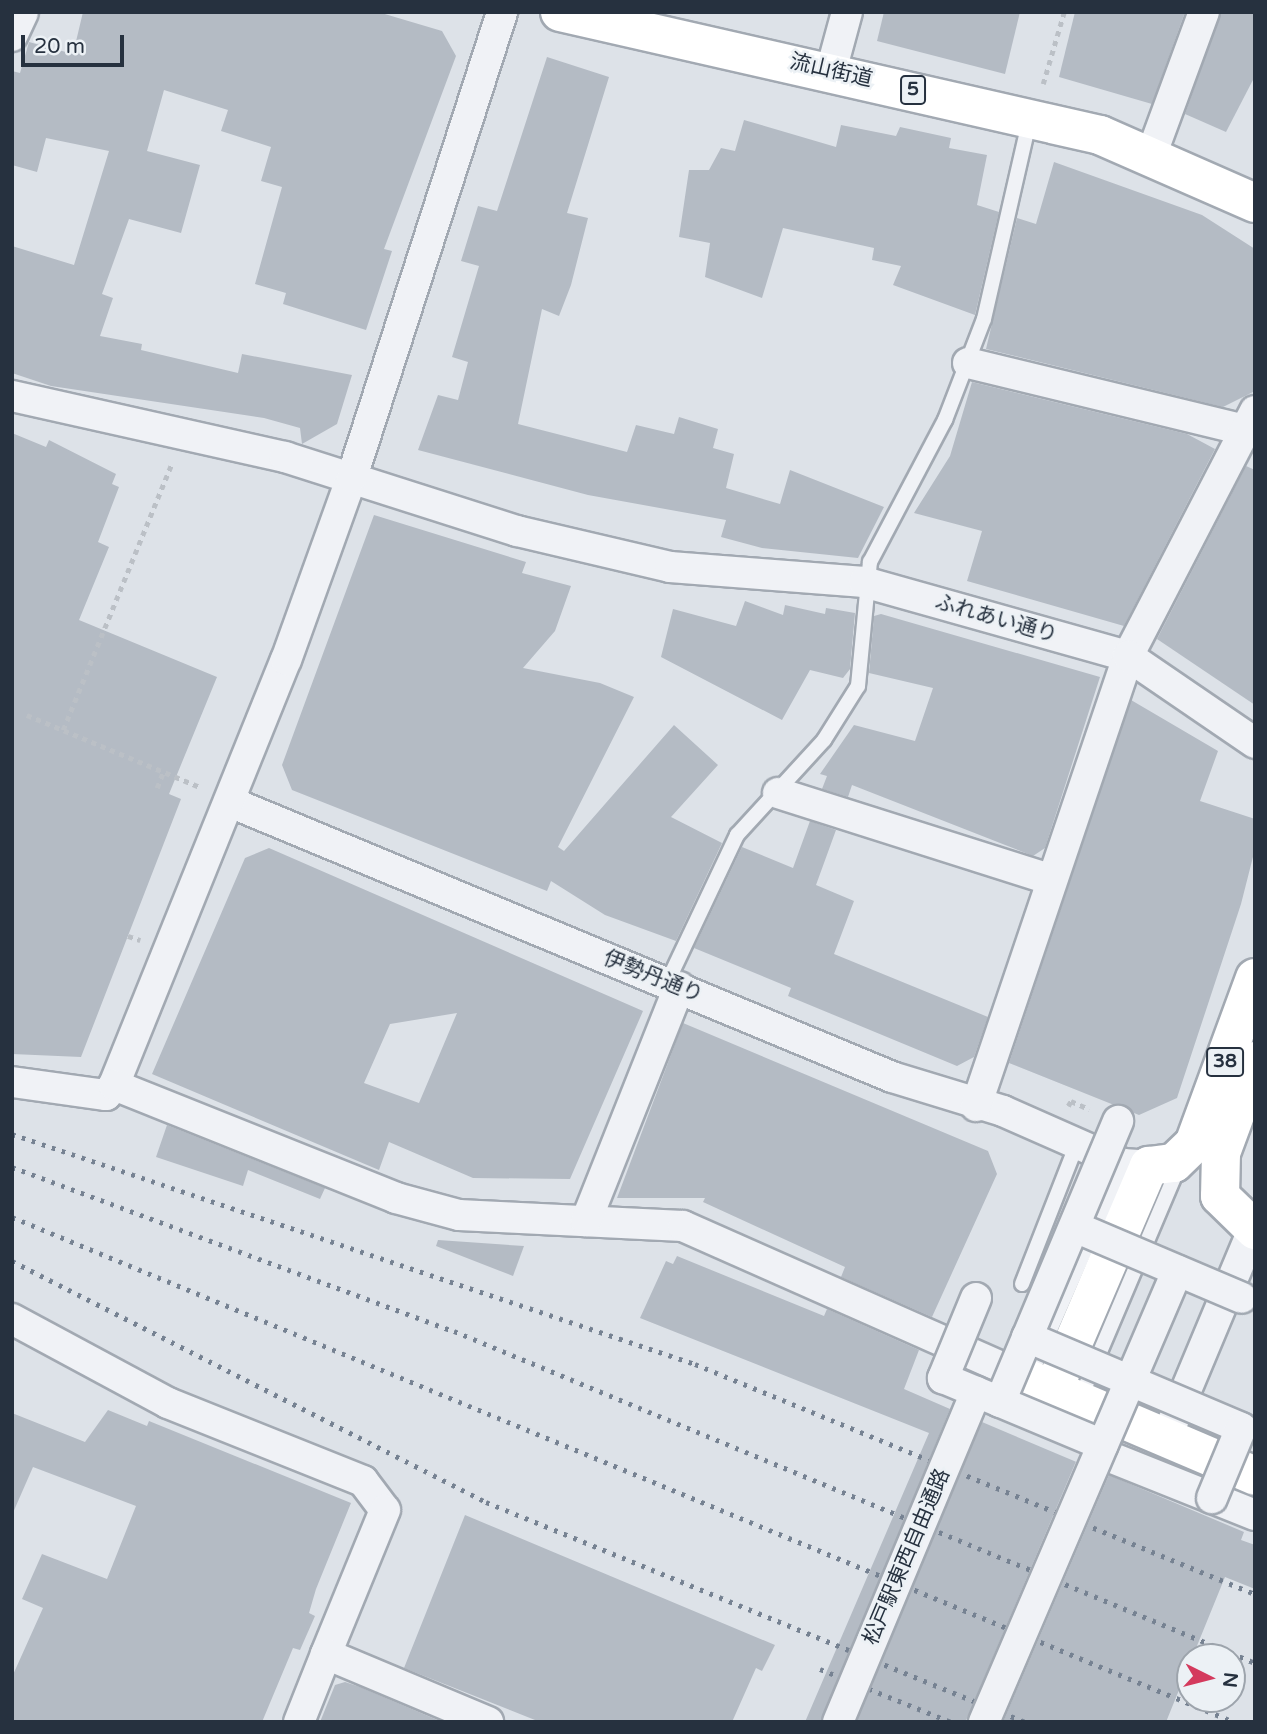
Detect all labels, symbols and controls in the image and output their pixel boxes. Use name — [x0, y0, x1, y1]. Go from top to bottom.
scale bar — [24, 21, 128, 65]
text: 20 m — [34, 34, 85, 59]
street label: 流山街道 — [787, 49, 875, 93]
road number: 5 — [899, 74, 927, 106]
street label: ふれあい通り — [932, 590, 1060, 648]
street label: 伊勢丹通り — [600, 946, 706, 1008]
road number: 38 — [1206, 1046, 1244, 1078]
street label: 松戸駅東西自由通路 — [858, 1465, 956, 1649]
north arrow — [1176, 1643, 1246, 1713]
text: N — [1218, 1671, 1242, 1689]

